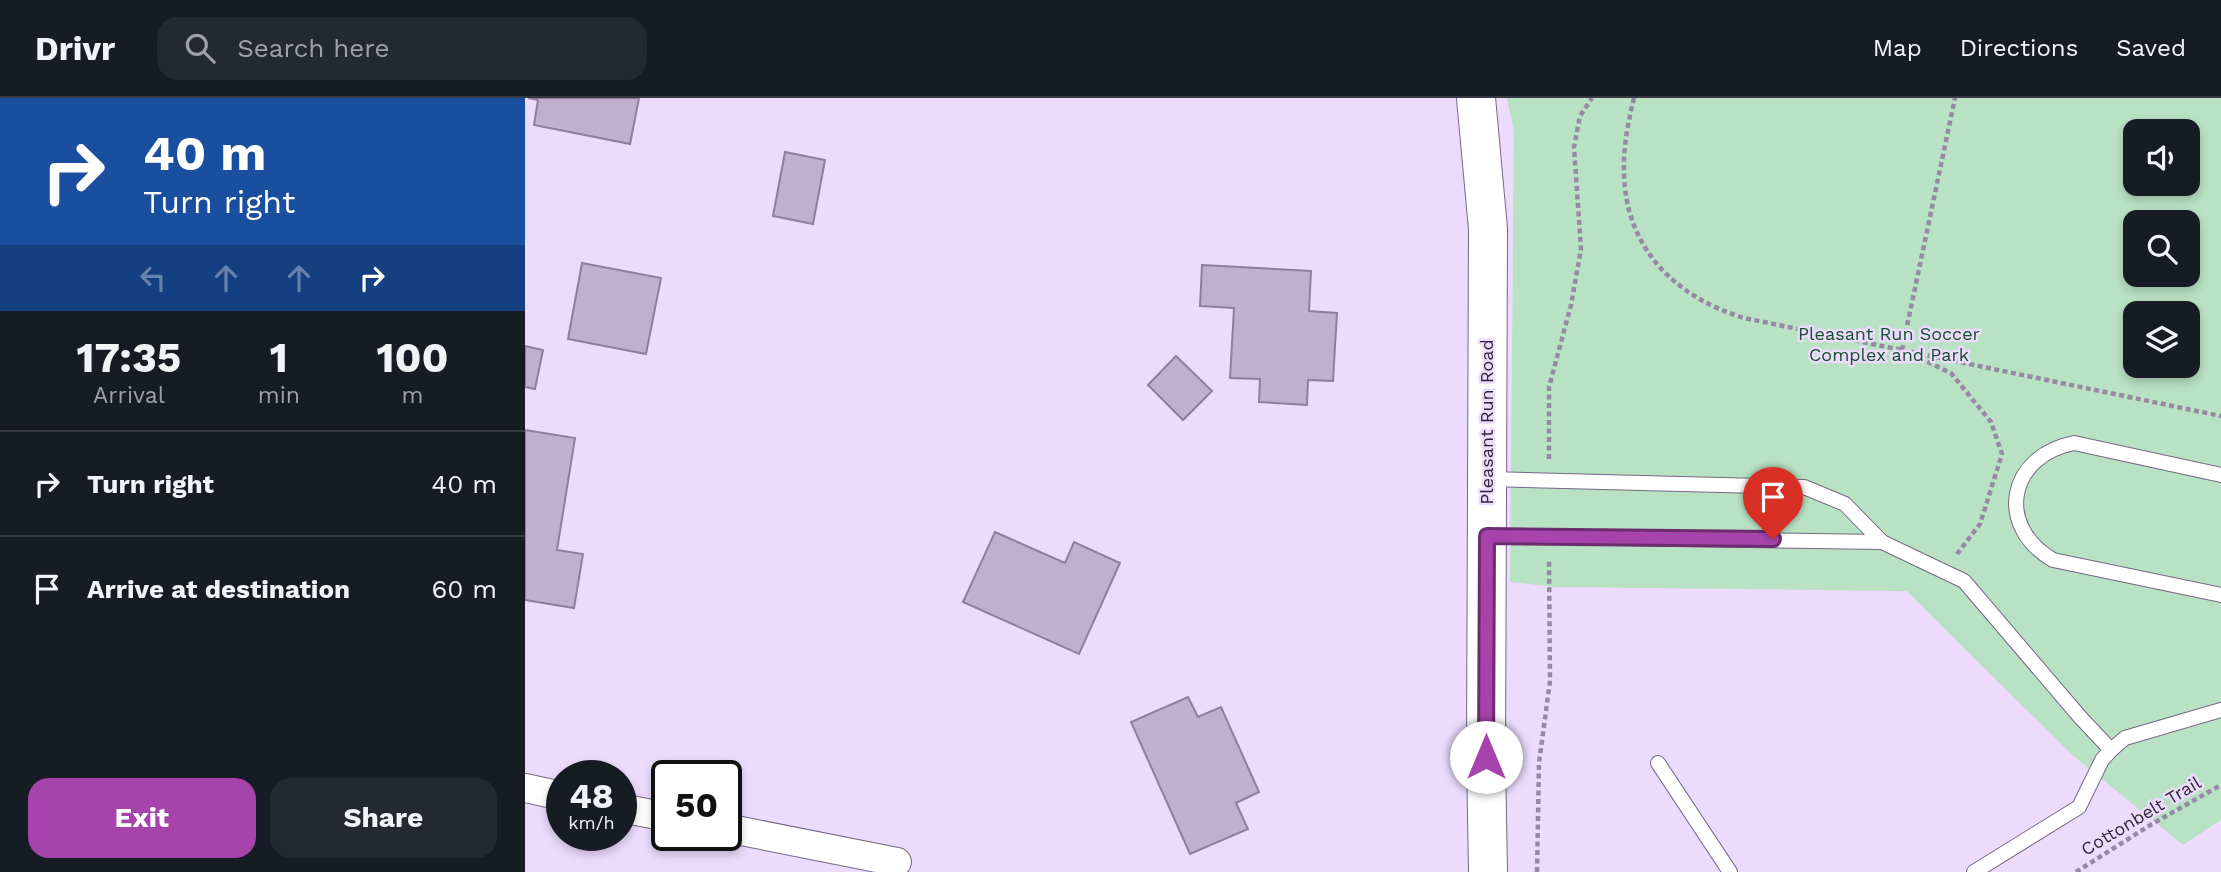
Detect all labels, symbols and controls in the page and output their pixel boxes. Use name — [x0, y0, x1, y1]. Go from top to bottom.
search box — [157, 17, 647, 80]
text: Drivr — [35, 29, 115, 68]
icon: search — [181, 29, 219, 67]
text: Search here — [237, 33, 390, 63]
text: Map — [1873, 34, 1922, 62]
text: Directions — [1960, 34, 2078, 62]
text: Saved — [2116, 34, 2186, 62]
map controls — [2123, 119, 2200, 378]
button: sound — [2123, 119, 2200, 196]
text: 40 m — [143, 124, 266, 182]
icon: right — [28, 126, 119, 217]
text: Turn right — [143, 183, 295, 221]
button: search — [2123, 210, 2200, 287]
icon: left — [134, 259, 172, 297]
icon: ahead — [207, 259, 245, 297]
icon: ahead — [280, 259, 318, 297]
icon: right — [353, 259, 391, 297]
button: layers — [2123, 301, 2200, 378]
park label: Pleasant Run Soccer Complex and Park — [1798, 323, 1980, 365]
text: 17:35 — [76, 333, 181, 382]
text: 1 — [270, 333, 288, 382]
text: 100 — [376, 333, 449, 382]
street label: Pleasant Run Road — [1476, 339, 1497, 505]
text: Arrival — [93, 382, 165, 409]
text: min — [258, 382, 300, 409]
text: m — [402, 382, 423, 409]
icon: right — [28, 465, 66, 503]
pin — [1743, 467, 1803, 539]
text: Turn right — [87, 469, 214, 499]
text: 40 m — [431, 469, 497, 499]
icon: arrive — [1754, 478, 1792, 516]
icon: arrive — [28, 570, 66, 608]
text: Arrive at destination — [87, 574, 350, 604]
text: 60 m — [431, 574, 497, 604]
position arrow — [1449, 720, 1523, 794]
speed limit sign: 50 — [651, 760, 742, 851]
street label: Cottonbelt Trail — [2077, 771, 2205, 860]
text: 48 — [569, 775, 614, 817]
button: Exit — [28, 778, 256, 858]
button: Share — [270, 778, 497, 858]
text: km/h — [568, 812, 615, 833]

